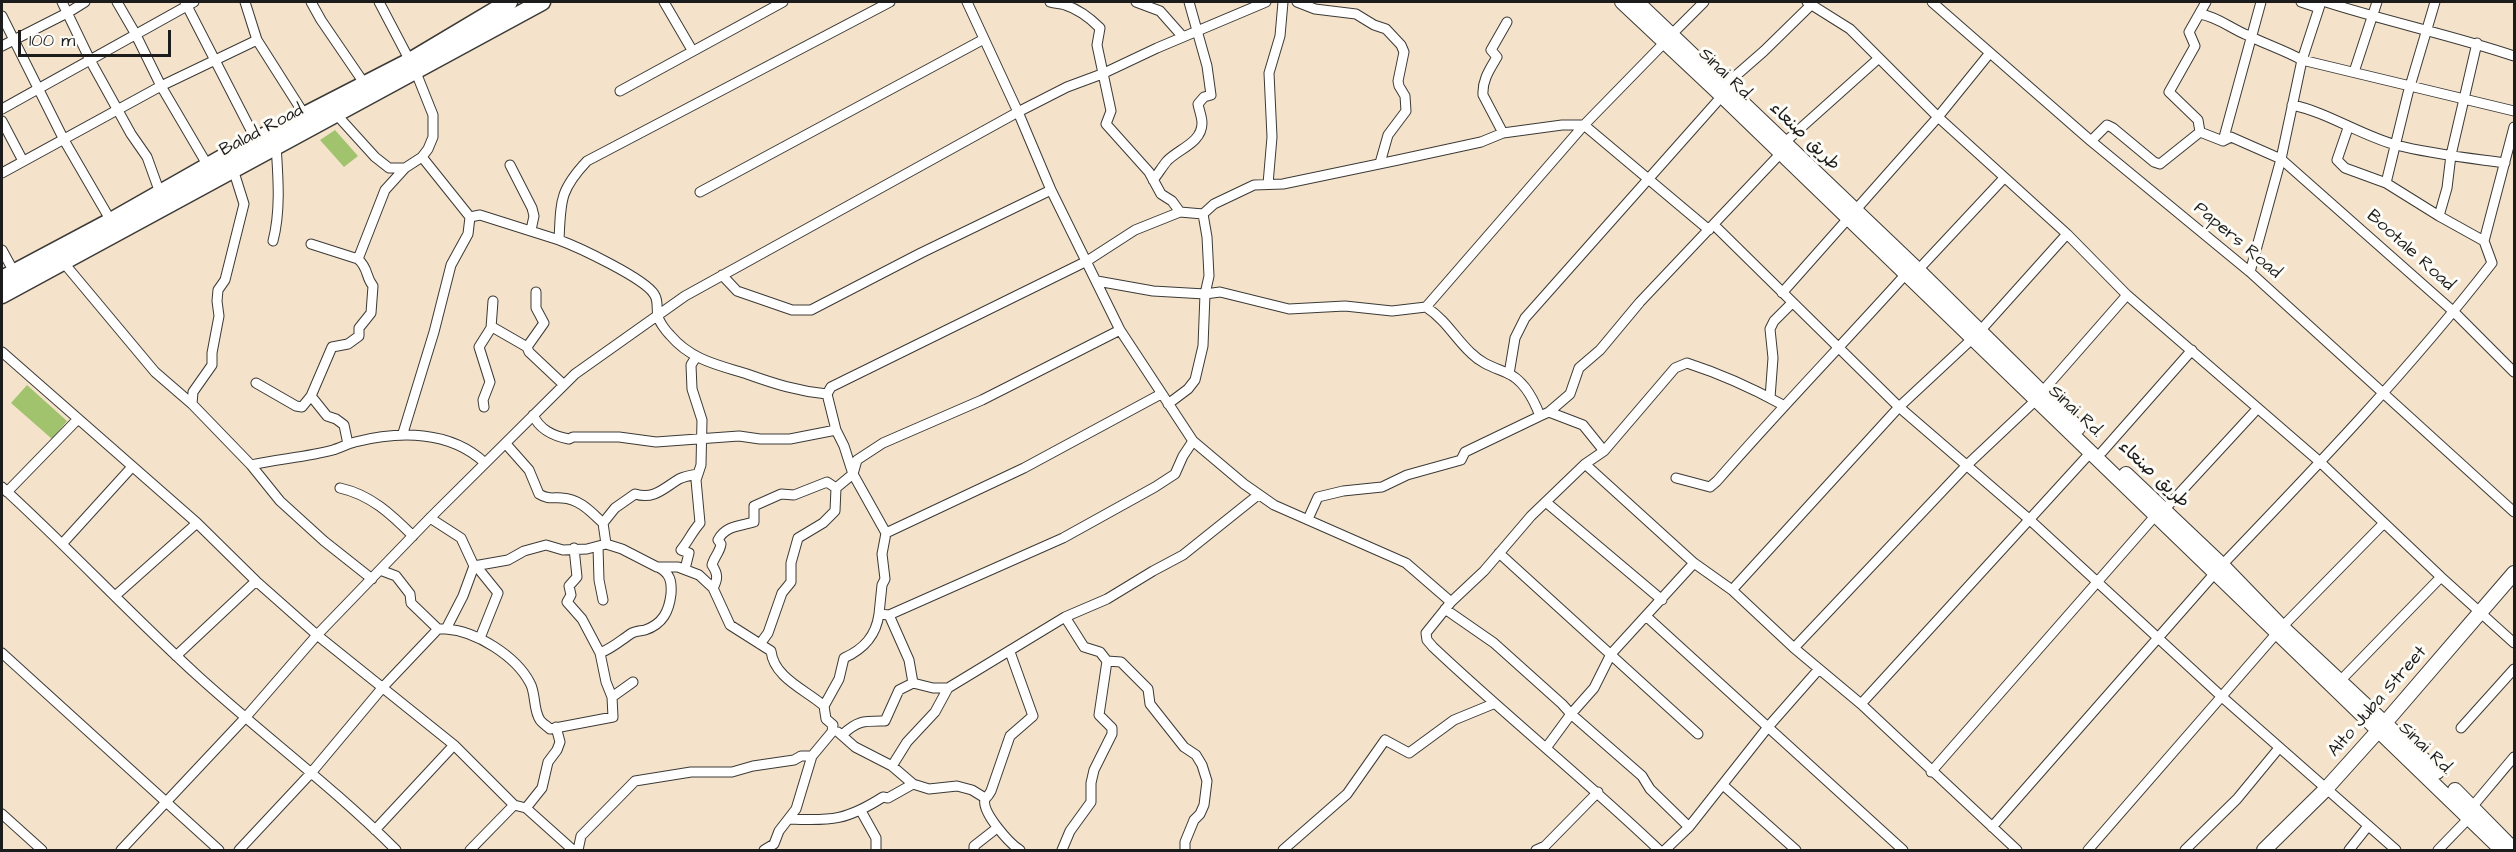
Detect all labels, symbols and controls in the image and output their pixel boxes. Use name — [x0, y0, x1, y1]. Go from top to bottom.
scale bar — [21, 18, 174, 56]
text: 100 m — [29, 28, 75, 53]
street label: Sinai Rd. — [1693, 44, 1757, 106]
street label: طريق صنعاء — [1764, 98, 1844, 176]
street label: Balad Road — [216, 100, 308, 162]
street label: Papers Road — [2189, 198, 2285, 284]
street label: Bootale Road — [2362, 206, 2458, 296]
street label: Sinai Rd. — [2043, 381, 2107, 443]
street label: طريق صنعاء — [2113, 437, 2193, 513]
street label: Alto Juba Street — [2324, 642, 2432, 762]
street label: Sinai Rd. — [2393, 718, 2457, 780]

